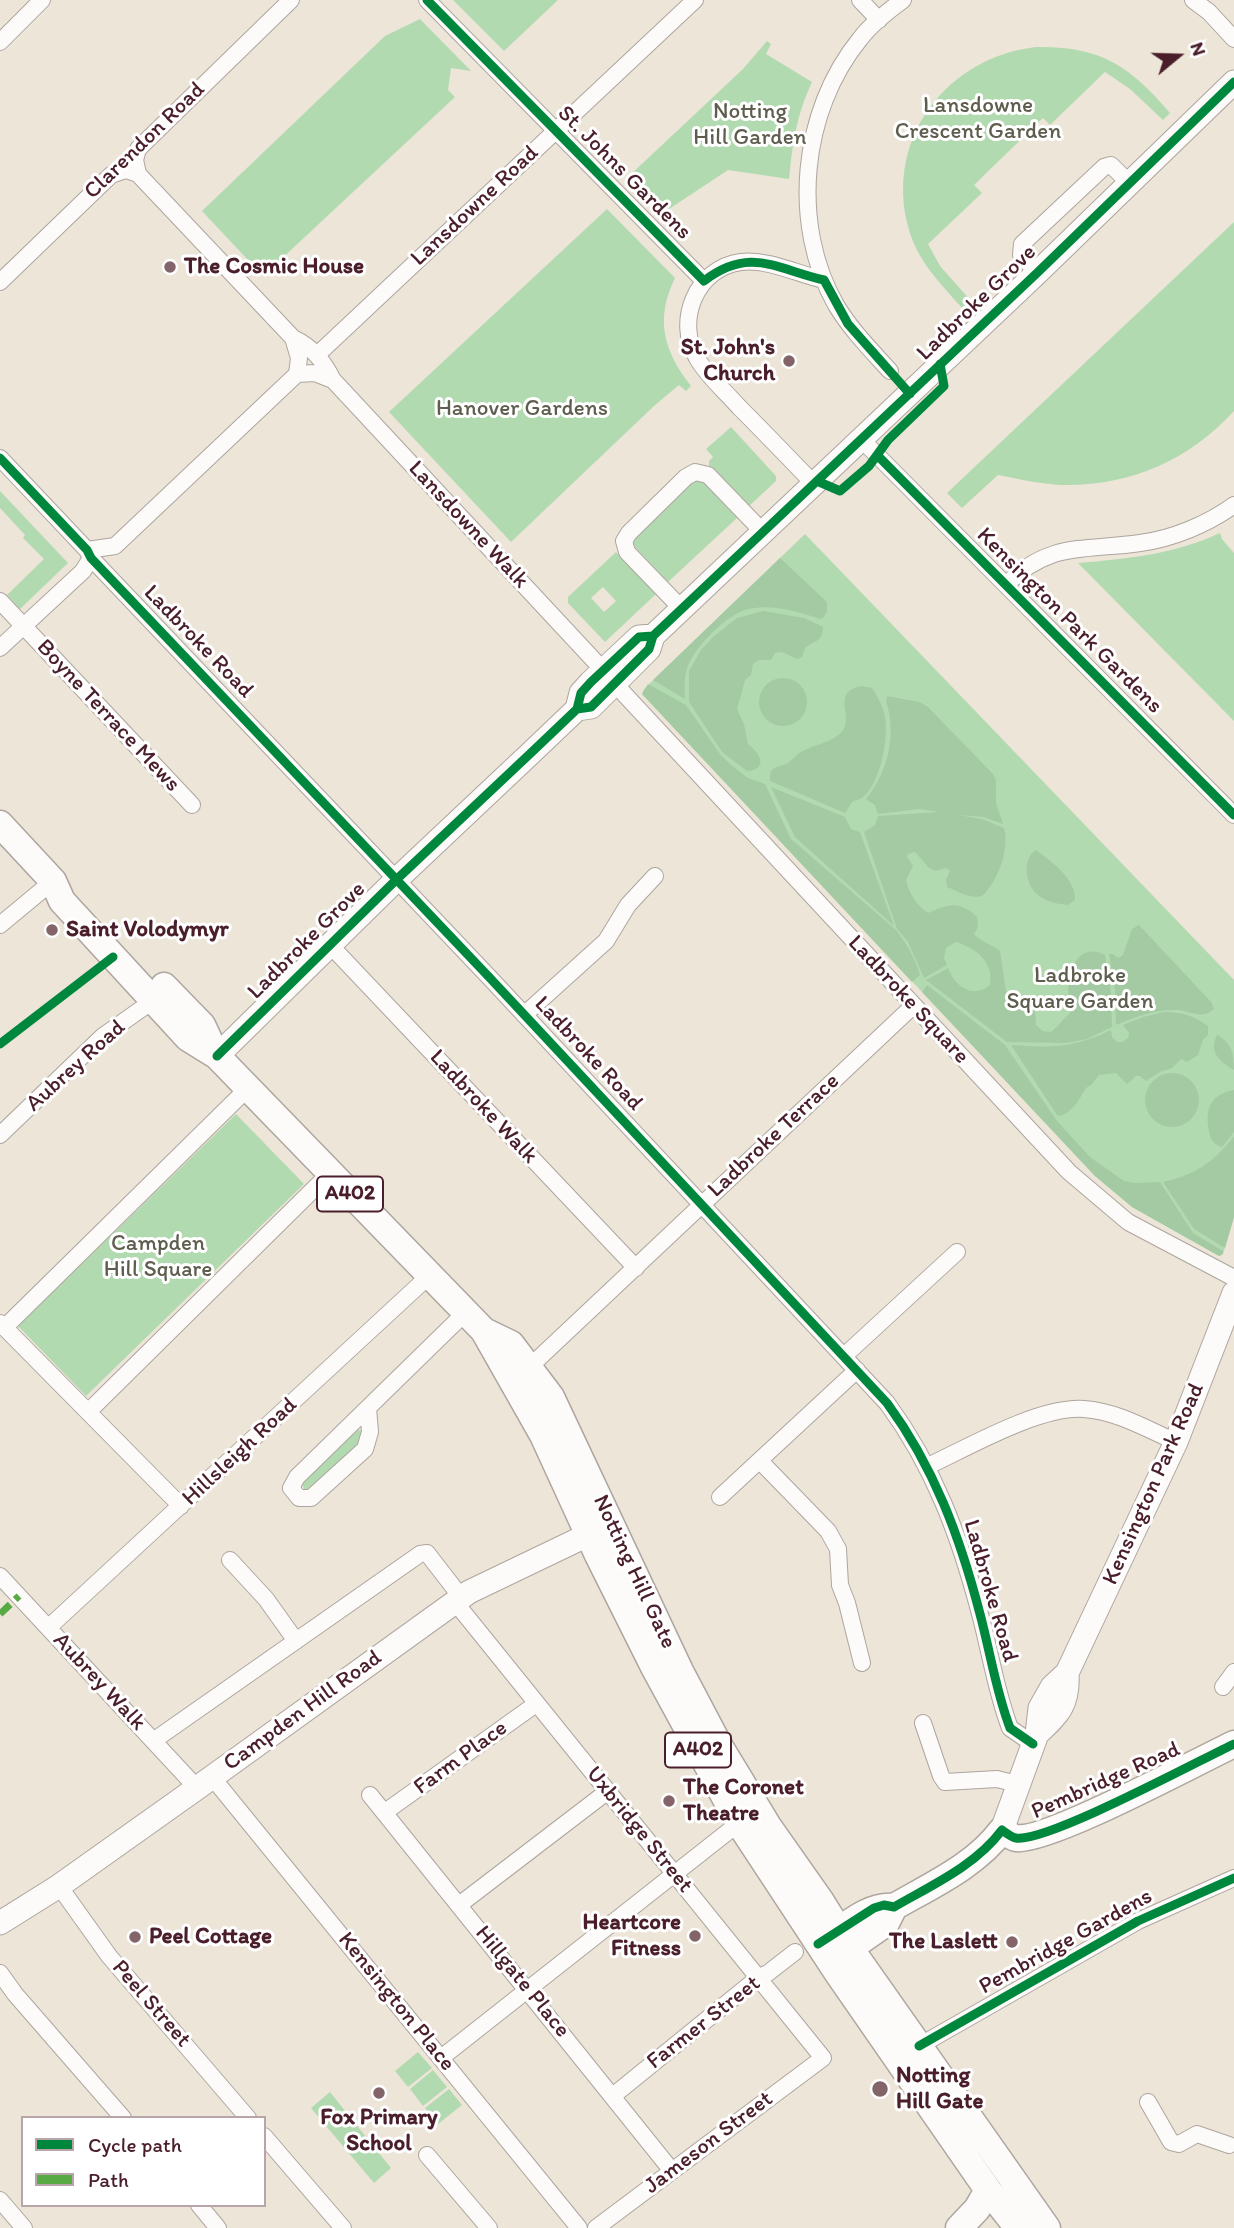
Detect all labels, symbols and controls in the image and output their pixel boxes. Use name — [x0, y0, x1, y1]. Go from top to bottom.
north arrow — [1143, 21, 1213, 91]
text: N — [1185, 39, 1211, 59]
street label: Clarendon Road — [79, 76, 211, 206]
park label: Lansdowne Crescent Garden — [895, 92, 1061, 146]
park label: Notting Hill Garden — [693, 98, 807, 152]
street label: St. Johns Gardens — [551, 100, 697, 246]
street label: Lansdowne Road — [405, 140, 545, 272]
street label: Ladbroke Grove — [911, 239, 1043, 367]
place label: The Cosmic House — [184, 253, 364, 281]
marker: The Cosmic House — [162, 259, 178, 275]
place label: St. John's Church — [681, 334, 775, 388]
marker: St. John's Church — [781, 353, 797, 369]
park label: Hanover Gardens — [436, 395, 608, 423]
street label: Lansdowne Walk — [402, 456, 534, 594]
street label: Kensington Park Gardens — [970, 522, 1168, 720]
street label: Ladbroke Road — [137, 580, 259, 704]
street label: Boyne Terrace Mews — [30, 634, 186, 798]
street label: Ladbroke Grove — [242, 876, 372, 1006]
place label: Saint Volodymyr — [66, 916, 229, 944]
marker: Saint Volodymyr — [44, 922, 60, 938]
street label: Ladbroke Square — [841, 930, 975, 1070]
park label: Ladbroke Square Garden — [1007, 962, 1153, 1016]
street label: Ladbroke Road — [528, 991, 648, 1117]
street label: Aubrey Road — [21, 1014, 131, 1118]
street label: Ladbroke Walk — [423, 1044, 543, 1170]
street label: Ladbroke Terrace — [702, 1068, 846, 1204]
road number: A402 — [317, 1176, 383, 1212]
park label: Campden Hill Square — [104, 1230, 212, 1284]
street label: Kensington Park Road — [1097, 1379, 1211, 1589]
street label: Hillsleigh Road — [177, 1392, 303, 1512]
street label: Notting Hill Gate — [586, 1491, 682, 1653]
street label: Ladbroke Road — [957, 1517, 1023, 1665]
street label: Aubrey Walk — [47, 1627, 151, 1737]
street label: Campden Hill Road — [219, 1644, 387, 1778]
street label: Farm Place — [409, 1715, 513, 1801]
road number: A402 — [665, 1732, 731, 1768]
street label: Pembridge Road — [1027, 1736, 1185, 1826]
street label: Uxbridge Street — [580, 1761, 698, 1899]
place label: The Coronet Theatre — [683, 1774, 804, 1828]
marker: The Coronet Theatre — [661, 1793, 677, 1809]
street label: Pembridge Gardens — [975, 1883, 1157, 2001]
place label: Heartcore Fitness — [582, 1909, 681, 1963]
street label: Hillgate Place — [469, 1921, 575, 2043]
place label: Peel Cottage — [149, 1923, 272, 1951]
street label: Kensington Place — [331, 1927, 461, 2077]
marker: Heartcore Fitness — [687, 1928, 703, 1944]
place label: The Laslett — [889, 1928, 998, 1956]
marker: Peel Cottage — [127, 1929, 143, 1945]
marker: The Laslett — [1004, 1934, 1020, 1950]
street label: Peel Street — [106, 1955, 196, 2053]
street label: Farmer Street — [642, 1970, 766, 2076]
place label: Notting Hill Gate — [896, 2062, 983, 2116]
marker: Notting Hill Gate — [870, 2079, 890, 2099]
marker: Fox Primary School — [371, 2085, 387, 2101]
street label: Jameson Street — [639, 2086, 779, 2200]
place label: Fox Primary School — [320, 2104, 438, 2158]
legend — [21, 2116, 266, 2207]
text: Cycle path — [88, 2132, 182, 2157]
text: Path — [88, 2167, 129, 2192]

